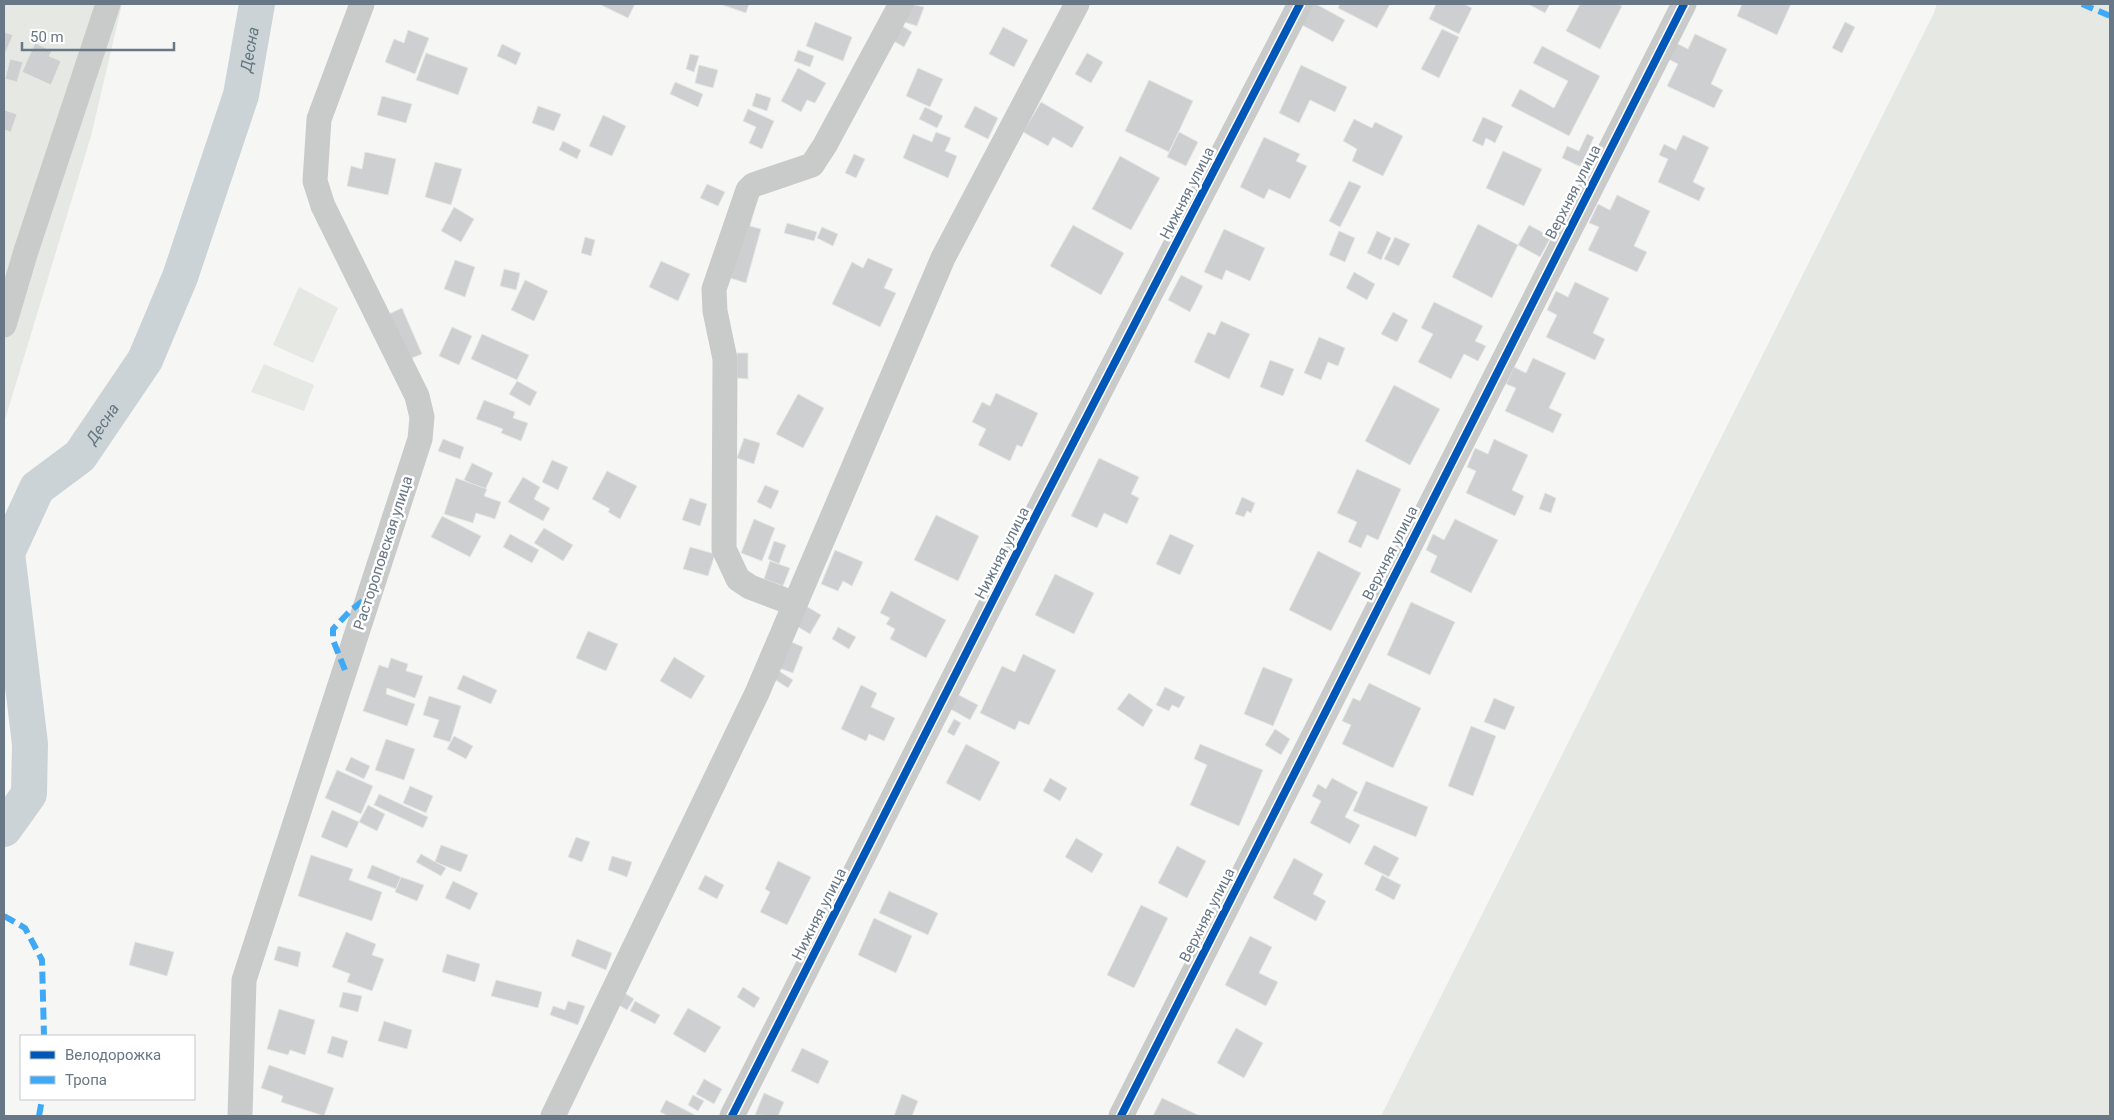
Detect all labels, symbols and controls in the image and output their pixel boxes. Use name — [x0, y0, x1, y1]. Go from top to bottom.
scale bar — [22, 20, 175, 52]
water label: Десна — [236, 25, 262, 74]
text: 50 m — [30, 28, 64, 46]
street label: Верхняя улица — [1542, 142, 1604, 242]
street label: Нижняя улица — [1156, 144, 1218, 242]
water label: Десна — [81, 399, 123, 448]
street label: Растороповская улица — [350, 474, 416, 632]
street label: Верхняя улица — [1359, 503, 1421, 603]
street label: Нижняя улица — [971, 504, 1033, 602]
street label: Нижняя улица — [788, 865, 850, 963]
street label: Верхняя улица — [1176, 865, 1238, 965]
legend — [20, 1035, 195, 1100]
text: Велодорожка — [65, 1046, 161, 1064]
text: Тропа — [65, 1071, 107, 1089]

